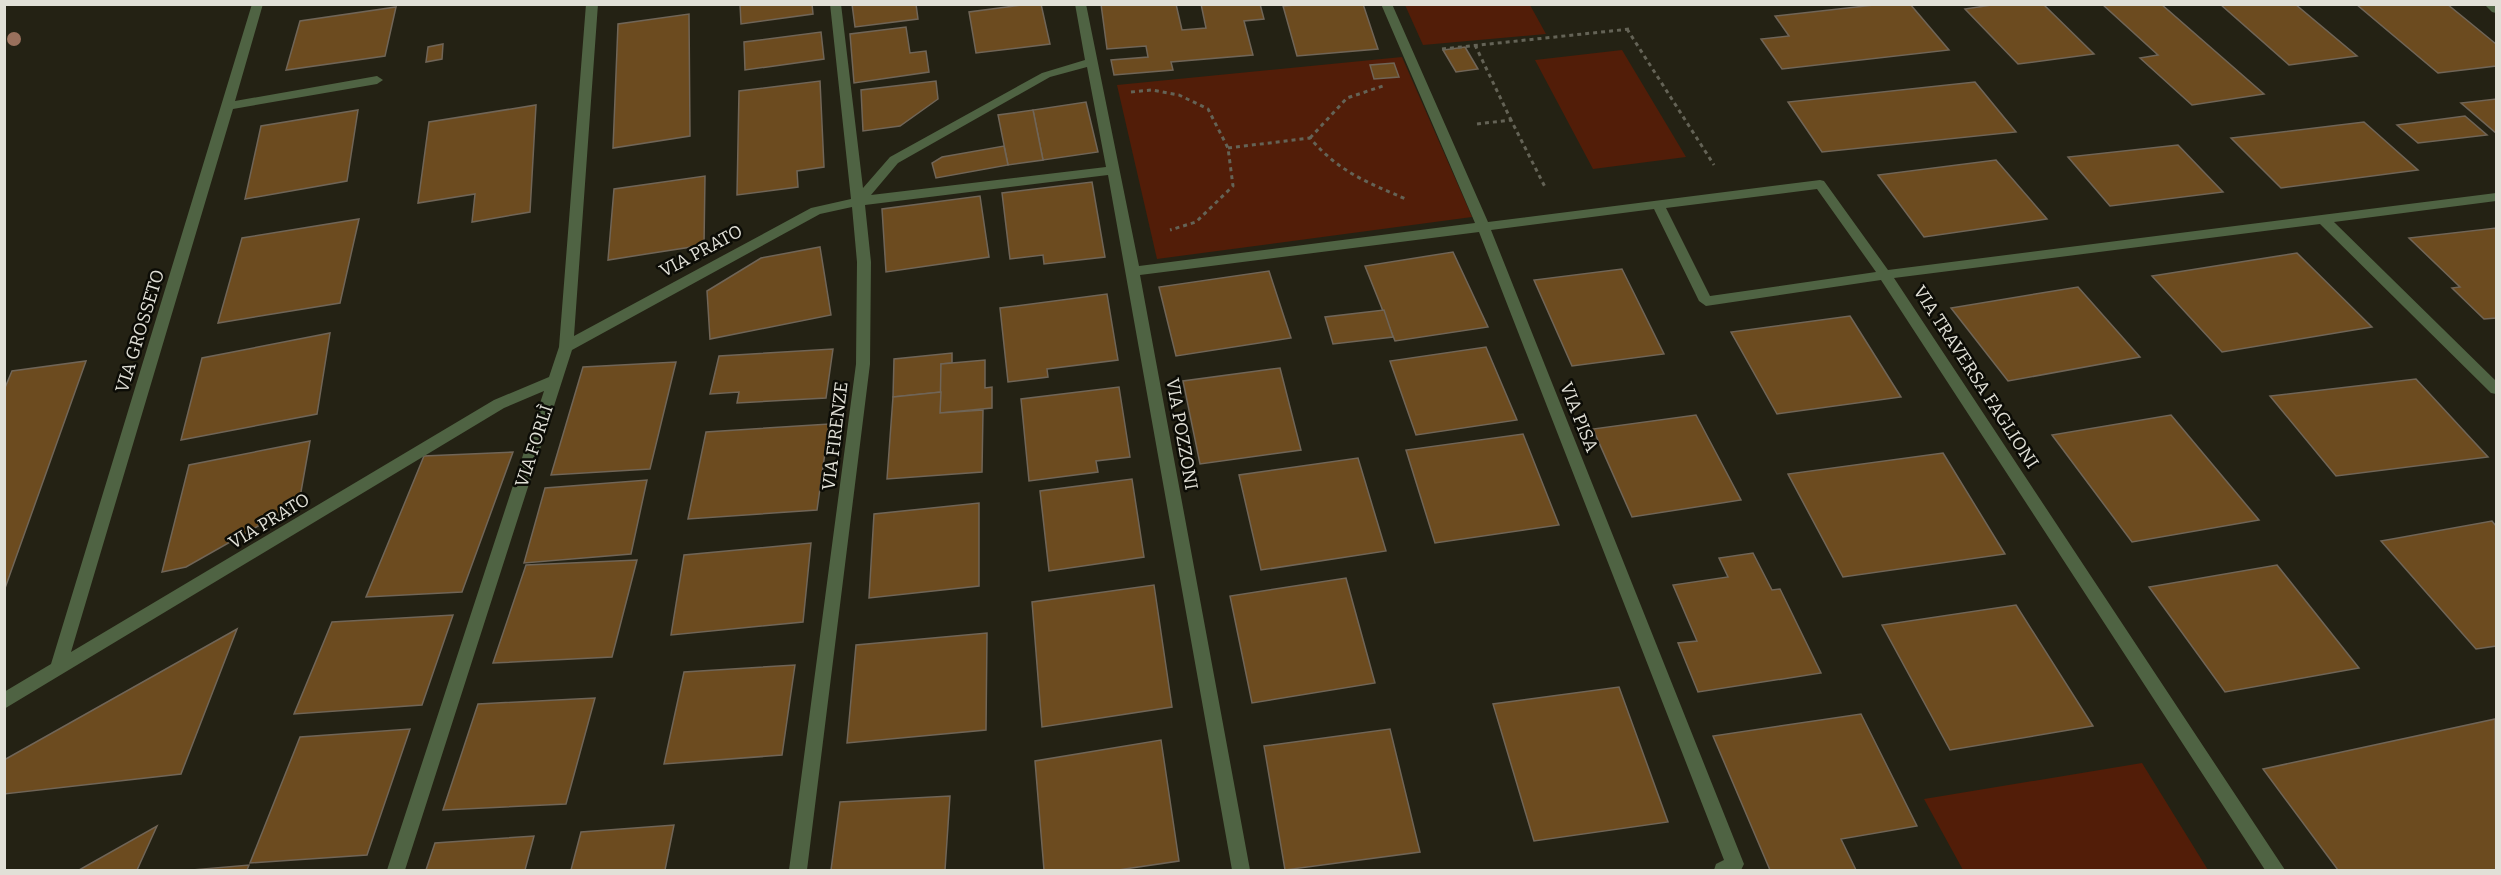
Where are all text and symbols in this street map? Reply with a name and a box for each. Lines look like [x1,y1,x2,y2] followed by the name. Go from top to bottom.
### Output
[656,220,746,282] street label: VIA PRATO
[111,267,169,395] street label: VIA GROSSETO
[1909,282,2043,472] street label: VIA TRAVERSA FAGLIONI
[1161,376,1203,492] street label: VIA POZZONI
[1555,379,1603,455] street label: VIA PISA
[817,380,853,492] street label: VIA FIRENZE
[509,402,558,490] street label: VIA FORLÌ
[224,488,314,554] street label: VIA PRATO

